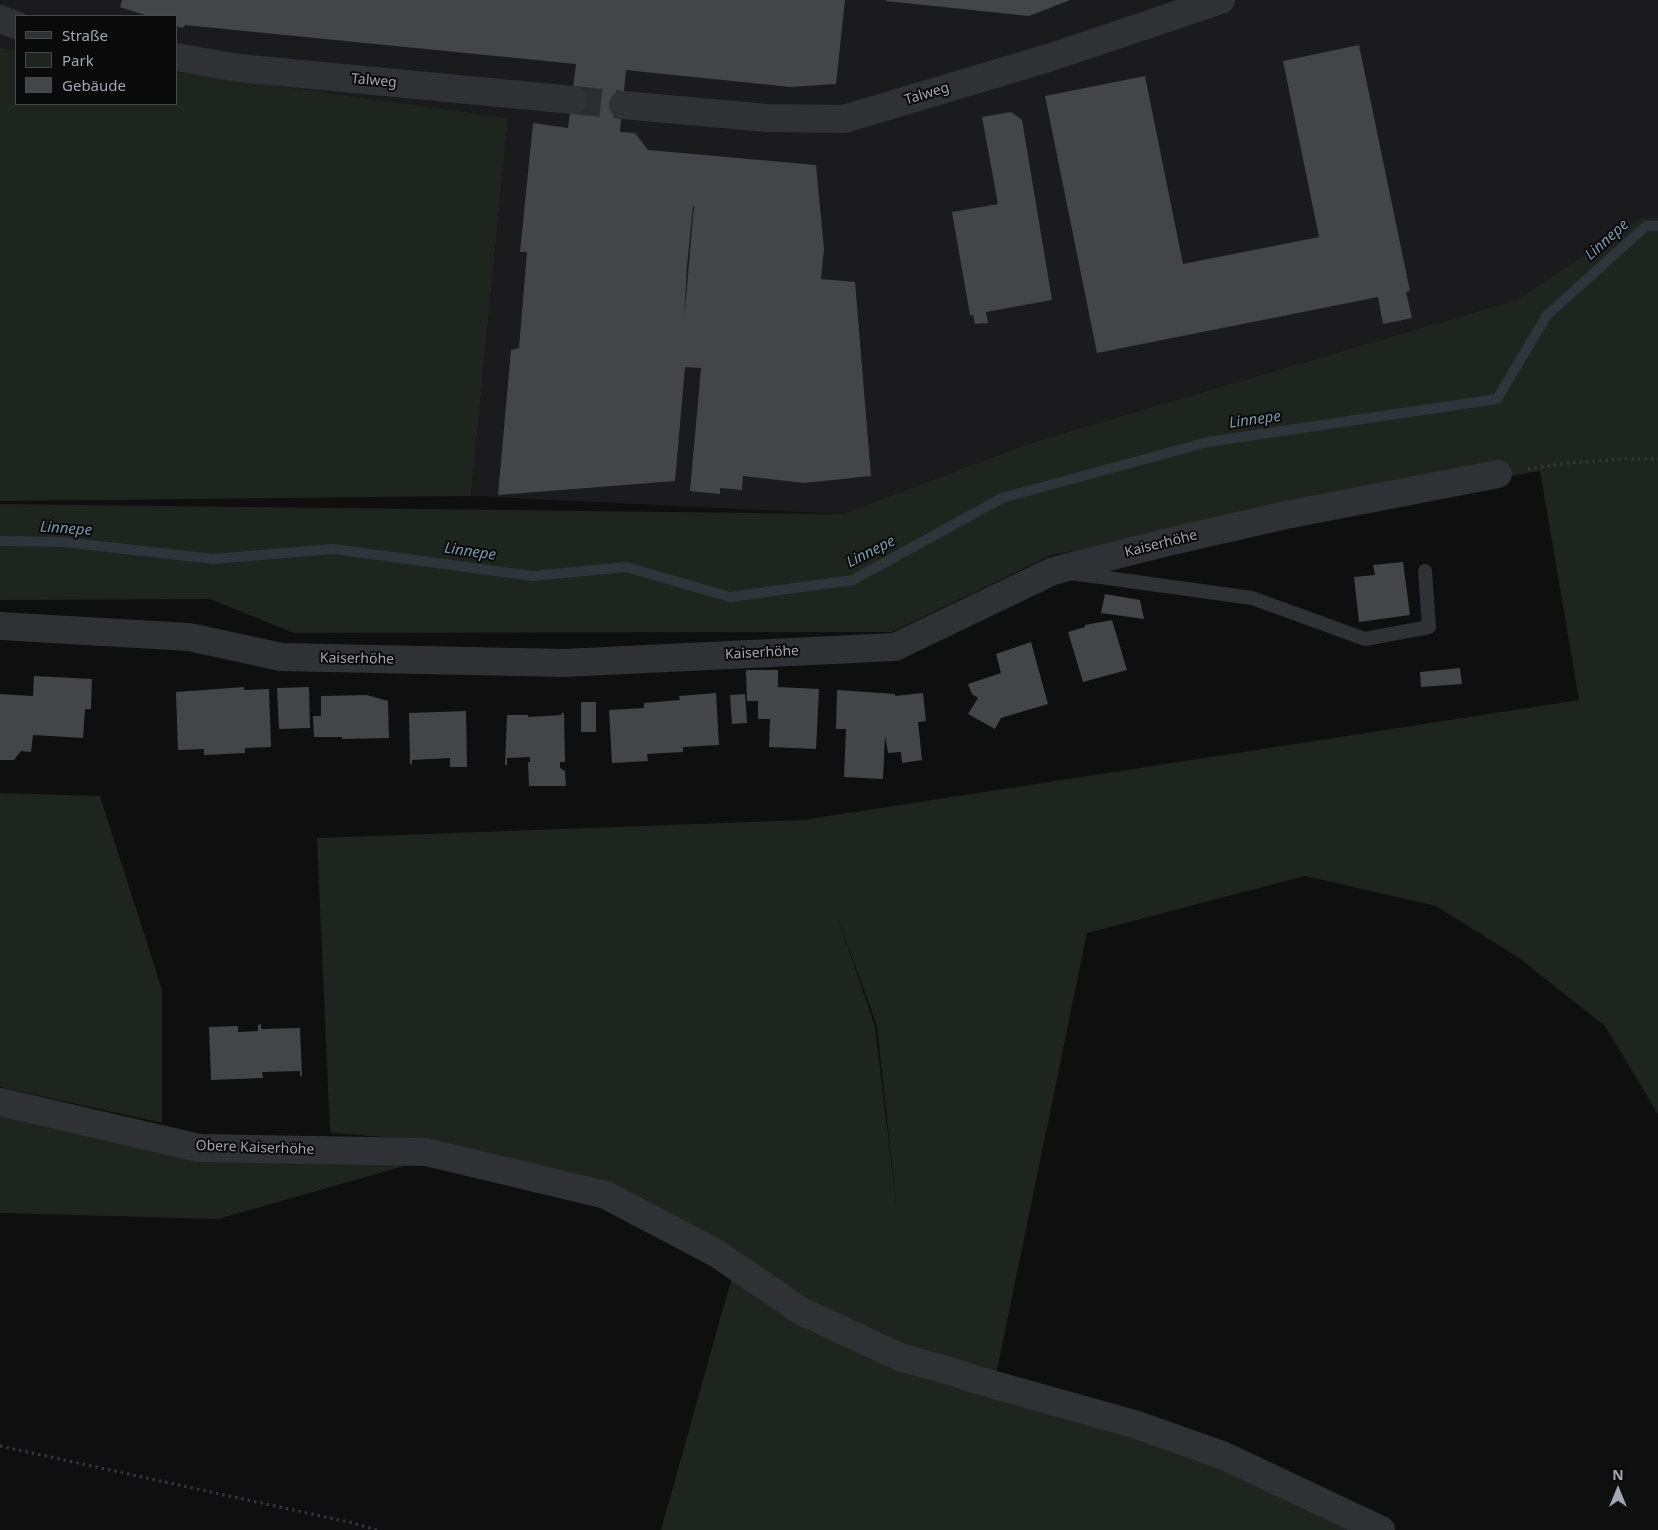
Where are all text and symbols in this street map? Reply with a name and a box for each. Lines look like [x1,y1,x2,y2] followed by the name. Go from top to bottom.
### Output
[15,15,178,105] legend
[62,25,108,45] text: Straße
[62,50,94,70] text: Park
[351,71,397,91] street label: Talweg
[62,75,126,95] text: Gebäude
[903,79,951,109] street label: Talweg
[1582,216,1632,264] water label: Linnepe
[1228,407,1282,433] water label: Linnepe
[39,518,93,540] water label: Linnepe
[1123,527,1199,561] street label: Kaiserhöhe
[844,532,898,572] water label: Linnepe
[443,539,497,565] water label: Linnepe
[725,643,799,663] street label: Kaiserhöhe
[320,650,394,668] street label: Kaiserhöhe
[195,1138,315,1158] street label: Obere Kaiserhöhe
[1593,1465,1643,1515] north arrow
[1612,1465,1624,1484] text: N

